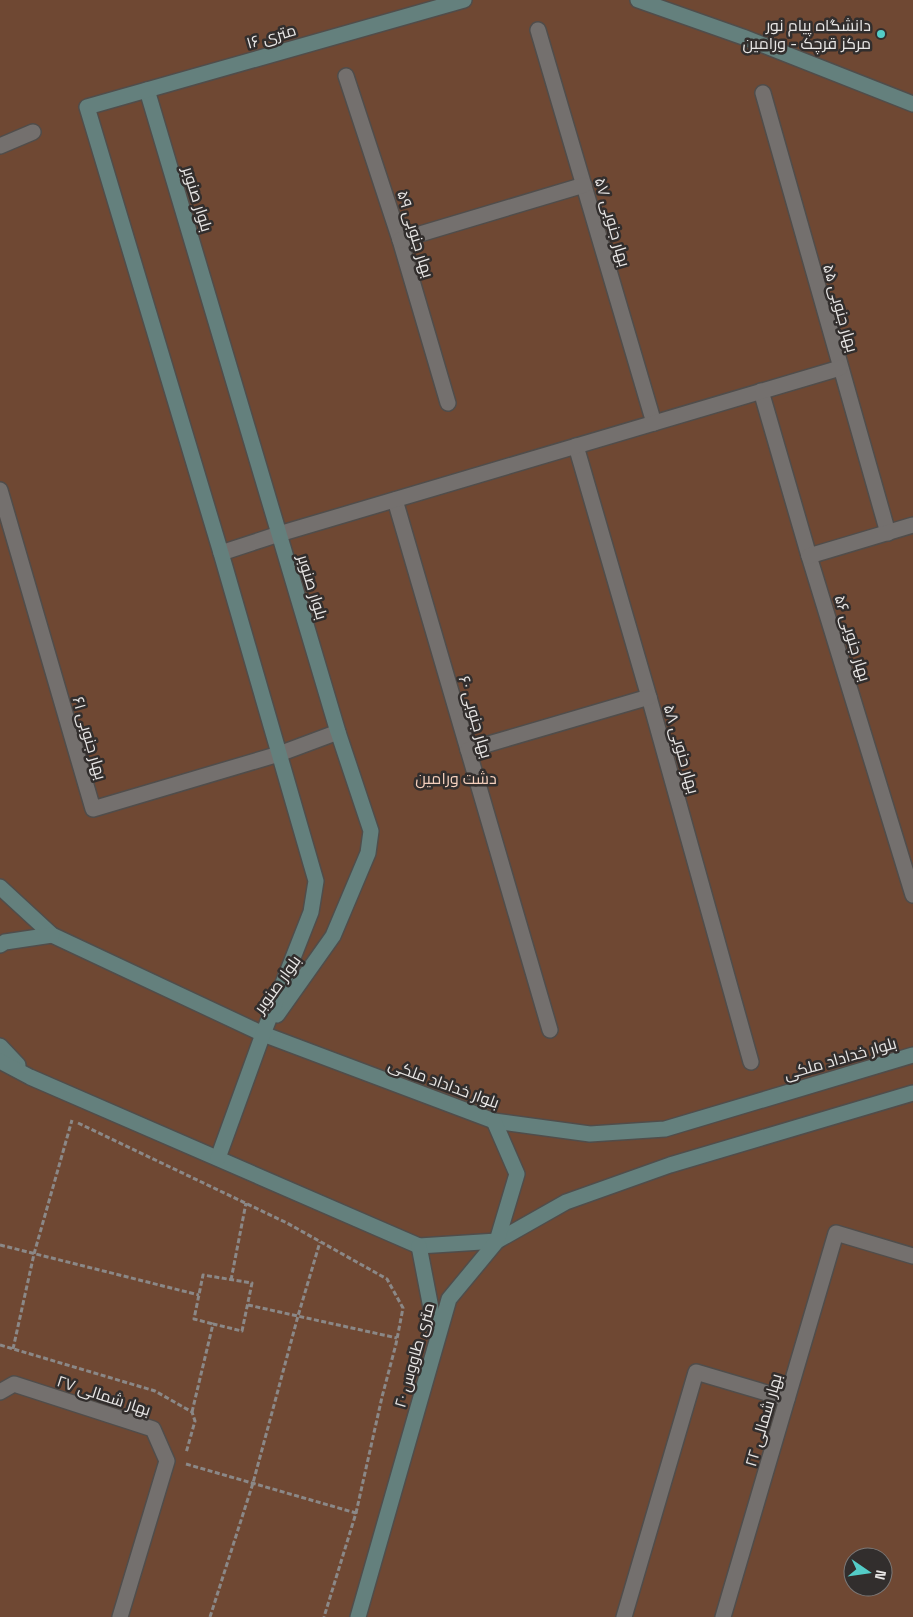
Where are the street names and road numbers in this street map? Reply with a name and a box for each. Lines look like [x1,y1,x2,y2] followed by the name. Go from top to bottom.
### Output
[244,19,298,54] street label: ۱۶ متری
[177,163,217,234] street label: بلوار صنوبر
[590,175,635,269] street label: بهار جنوبی ۵۷
[392,188,439,280] street label: بهار جنوبی ۵۹
[818,262,863,355] street label: بهار جنوبی ۵۵
[292,551,332,622] street label: بلوار صنوبر
[829,592,876,684] street label: بهار جنوبی ۵۶
[454,673,497,761] street label: بهار جنوبی ۶۰
[68,694,111,782] street label: بهار جنوبی ۶۱
[659,702,704,796] street label: بهار حنوبی ۵۸
[249,951,306,1018] street label: بلوار صنوبر
[781,1032,899,1085] street label: بلوار خداداد ملکی
[385,1054,502,1113] street label: بلوار خداداد ملکی
[389,1300,439,1410] street label: ۲۰ متری طاووس
[54,1370,154,1421] street label: بهار شمالی ۲۷
[740,1371,787,1469] street label: بهار شمالی ۲۲

